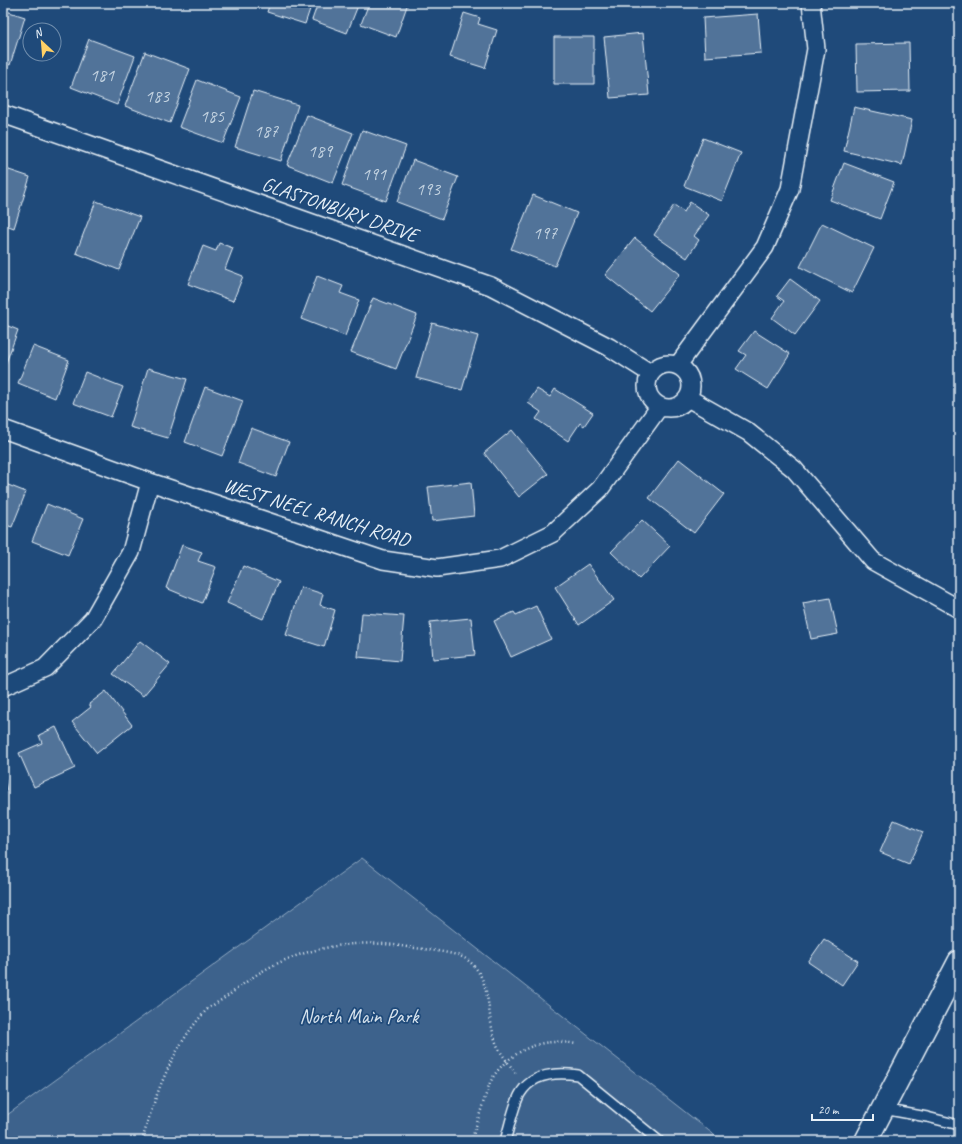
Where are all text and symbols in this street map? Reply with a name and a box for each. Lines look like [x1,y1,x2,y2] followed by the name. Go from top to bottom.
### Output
[22,22,62,62] north arrow
[31,24,46,41] text: N
[90,64,115,86] house number: 181
[145,85,171,107] house number: 183
[200,105,225,127] house number: 185
[254,120,279,142] house number: 187
[308,140,334,162] house number: 189
[362,163,387,185] house number: 191
[259,171,424,249] street label: GLASTONBURY DRIVE
[416,178,442,200] house number: 193
[533,222,558,244] house number: 197
[221,472,414,553] street label: WEST NEEL RANCH ROAD
[300,1004,420,1029] park label: North Main Park
[812,1096,873,1122] scale bar
[818,1102,840,1118] text: 20 m

